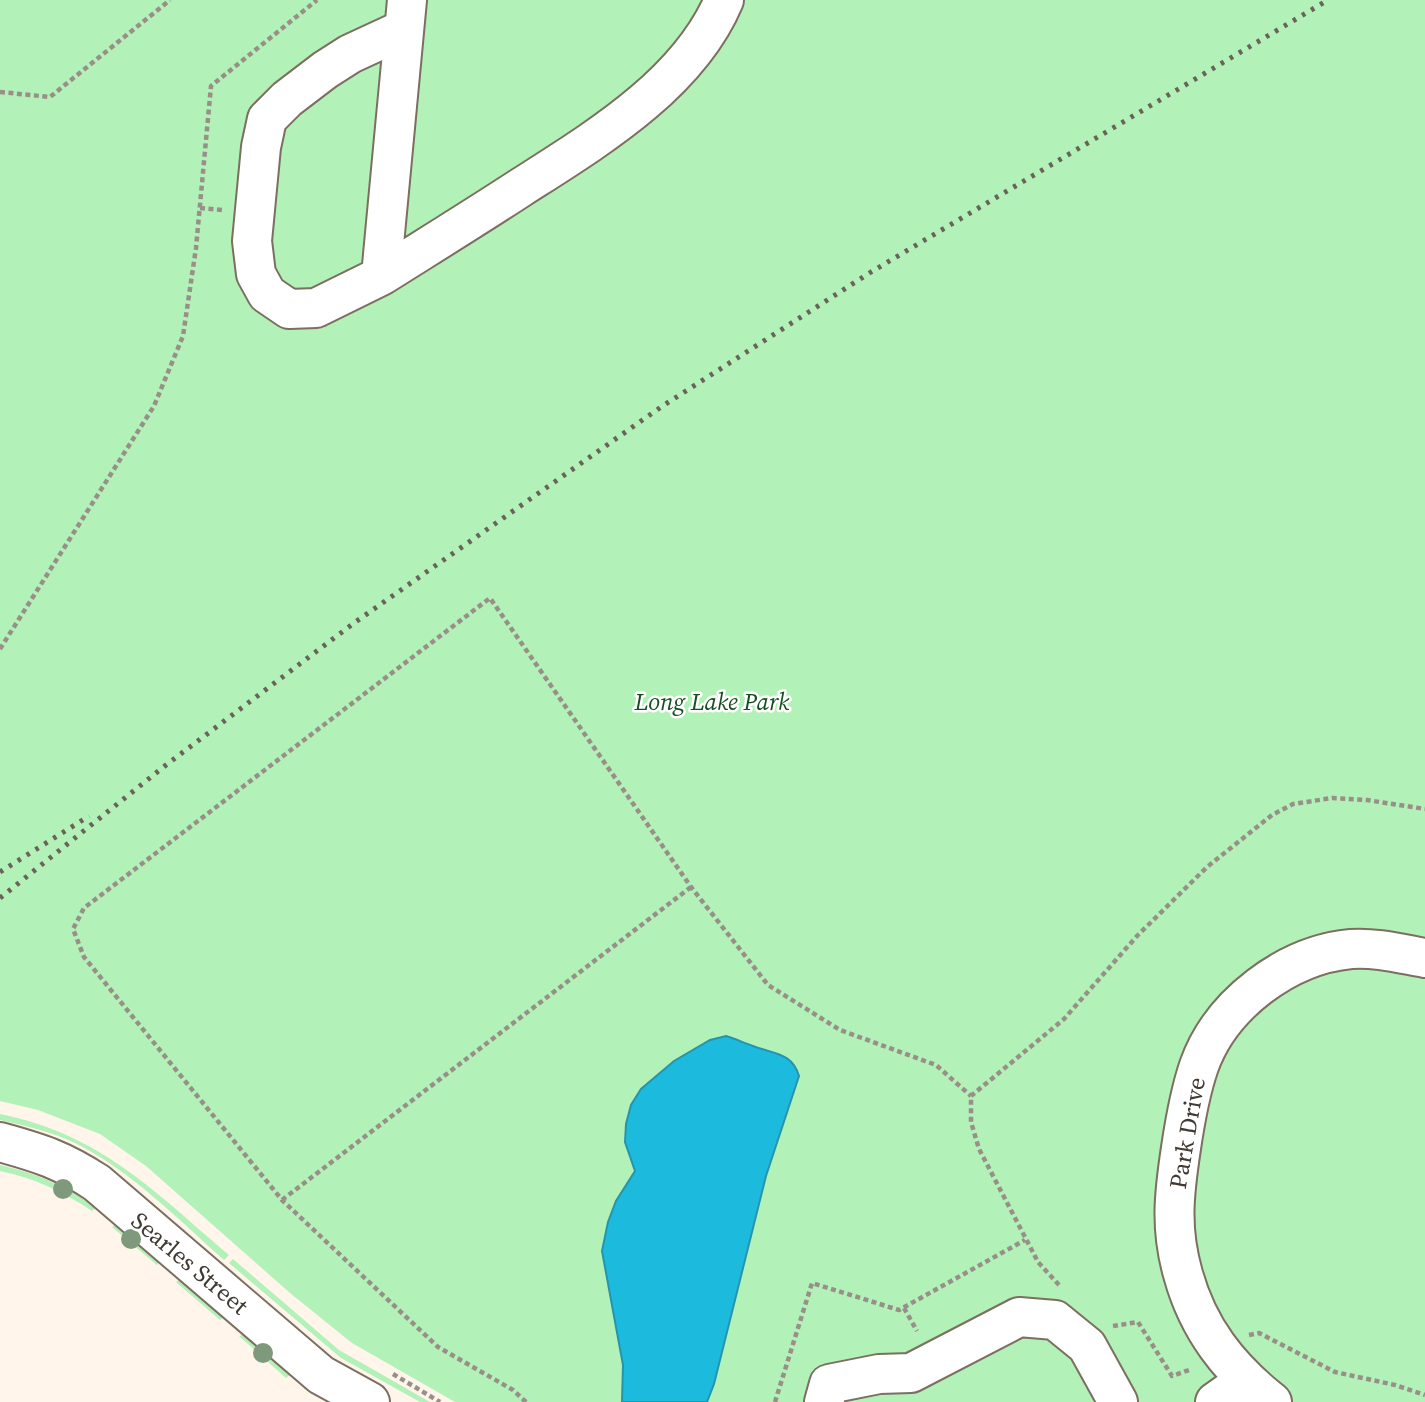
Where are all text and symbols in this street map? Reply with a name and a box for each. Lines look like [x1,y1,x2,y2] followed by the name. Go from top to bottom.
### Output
[634,685,790,718] park label: Long Lake Park
[1161,1075,1213,1191] street label: Park Drive
[124,1204,256,1322] street label: Searles Street

